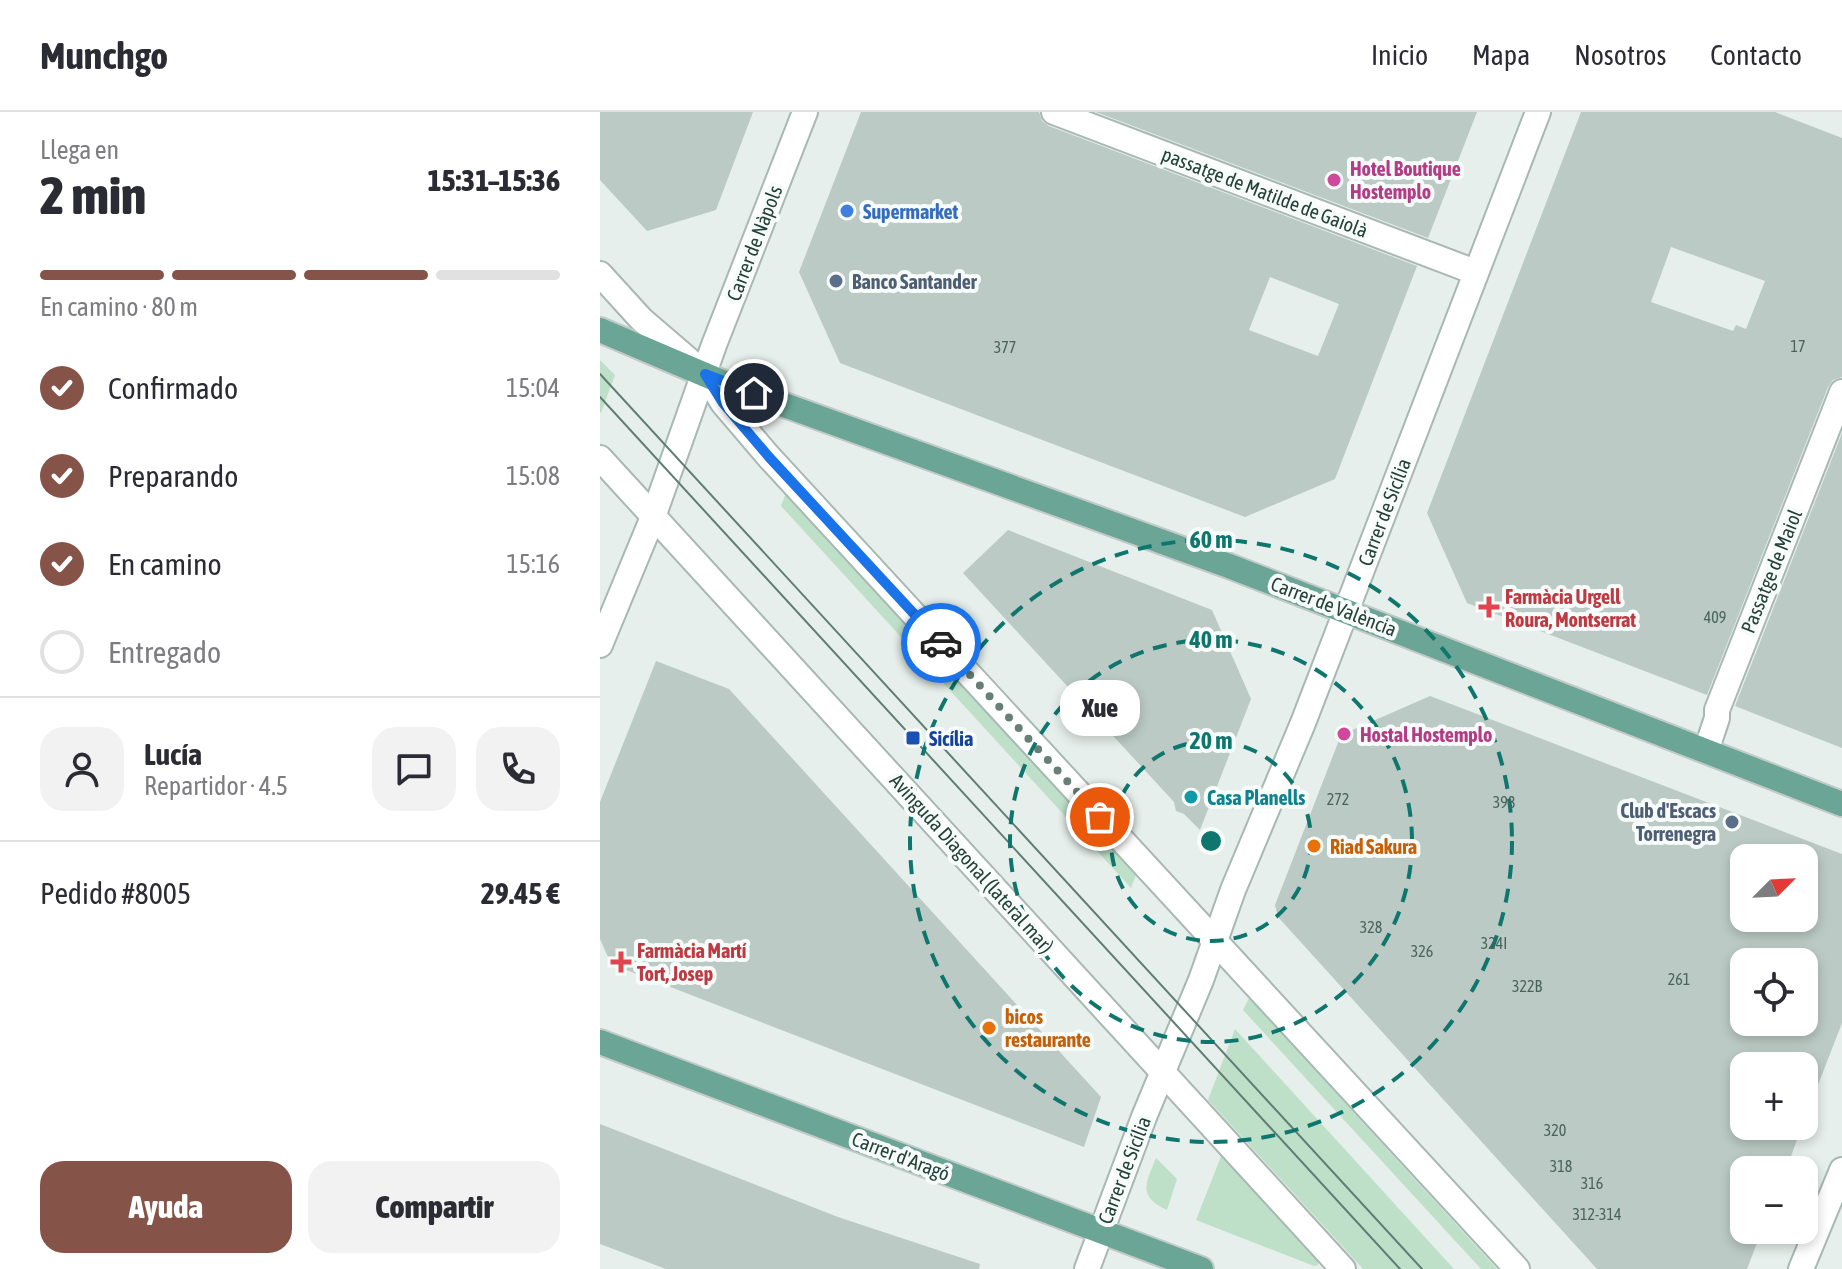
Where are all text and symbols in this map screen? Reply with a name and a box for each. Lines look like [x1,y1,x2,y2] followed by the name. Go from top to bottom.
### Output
[40,34,168,77] text: Munchgo
[1371,39,1428,71] text: Inicio
[1472,39,1530,71] text: Mapa
[1574,39,1666,71] text: Nosotros
[1710,39,1802,71] text: Contacto
[40,135,119,165] text: Llega en
[1159,142,1371,242] street label: passatge de Matilde de Gaiolà
[1350,157,1461,203] place label: Hotel Boutique Hostemplo
[428,163,560,197] text: 15:31–15:36
[40,165,146,225] text: 2 min
[1325,171,1343,189] marker: Hotel Boutique Hostemplo
[721,182,787,304] street label: Carrer de Nàpols
[863,200,959,223] place label: Supermarket
[838,202,856,220] marker: Supermarket
[852,270,978,293] place label: Banco Santander
[827,272,845,290] marker: Banco Santander
[40,292,198,322] text: En camino · 80 m
[1790,337,1806,355] house number: 17
[994,338,1016,356] house number: 377
[720,359,788,427] pin
[40,366,84,410] icon: check
[108,371,238,405] text: Confirmado
[732,371,776,415] icon: home
[506,373,560,403] text: 15:04
[40,454,84,498] icon: check
[1353,455,1415,569] street label: Carrer de Sicília
[108,459,238,493] text: Preparando
[506,461,560,491] text: 15:08
[1736,505,1806,636] street label: Passatge de Maiol
[1189,526,1233,553] text: 60 m
[40,542,84,586] icon: check
[108,547,222,581] text: En camino
[506,549,560,579] text: 15:16
[1268,571,1400,641] street label: Carrer de València
[1505,585,1636,631] place label: Farmàcia Urgell Roura, Montserrat
[1480,598,1498,616] marker: Farmàcia Urgell Roura, Montserrat
[901,603,981,683] courier
[1704,608,1726,626] house number: 409
[919,621,963,665] icon: car
[1188,626,1233,653] text: 40 m
[108,635,221,669] text: Entregado
[1060,681,1140,737] callout: Xue
[1082,693,1118,723] text: Xue
[1360,723,1492,746] place label: Hostal Hostemplo
[1335,725,1353,743] marker: Hostal Hostemplo
[40,727,124,811] button: person
[372,727,456,811] button: chat
[476,727,560,811] button: phone
[929,727,973,750] place label: Sicília
[1189,727,1233,754] text: 20 m
[904,729,922,747] marker: Sicília
[144,737,202,771] text: Lucía
[885,769,1059,957] street label: Avinguda Diagonal (lateral mar)
[144,771,288,801] text: Repartidor · 4.5
[1066,783,1134,851] pin
[1207,786,1305,809] place label: Casa Planells
[1182,788,1200,806] marker: Casa Planells
[1327,790,1349,808] house number: 272
[1493,793,1515,811] house number: 398
[1078,795,1122,839] icon: bag
[1620,799,1716,845] place label: Club d'Escacs Torrenegra
[1723,813,1741,831] marker: Club d'Escacs Torrenegra
[1197,827,1225,855] centre of rings
[1330,835,1417,858] place label: Riad Sakura
[1305,837,1323,855] marker: Riad Sakura
[1730,844,1818,932] north arrow
[1730,844,1818,1244] map controls
[40,876,191,910] text: Pedido #8005
[481,876,560,910] text: 29.45 €
[1360,918,1382,936] house number: 328
[1481,934,1507,952] house number: 324I
[637,939,747,985] place label: Farmàcia Martí Tort, Josep
[1411,942,1433,960] house number: 326
[1730,948,1818,1036] button: locate
[612,953,630,971] marker: Farmàcia Martí Tort, Josep
[1668,970,1690,988] house number: 261
[1512,977,1542,995] house number: 322B
[1005,1005,1091,1051] place label: bicos restaurante
[980,1019,998,1037] marker: bicos restaurante
[1730,1052,1818,1140] button: +
[1093,1113,1155,1227] street label: Carrer de Sicília
[1544,1121,1566,1139] house number: 320
[849,1127,953,1185] street label: Carrer d'Aragó
[1730,1156,1818,1244] button: −
[1550,1157,1572,1175] house number: 318
[40,1161,292,1253] button: Ayuda
[308,1161,560,1253] button: Compartir
[1581,1174,1603,1192] house number: 316
[1572,1205,1622,1223] house number: 312-314

